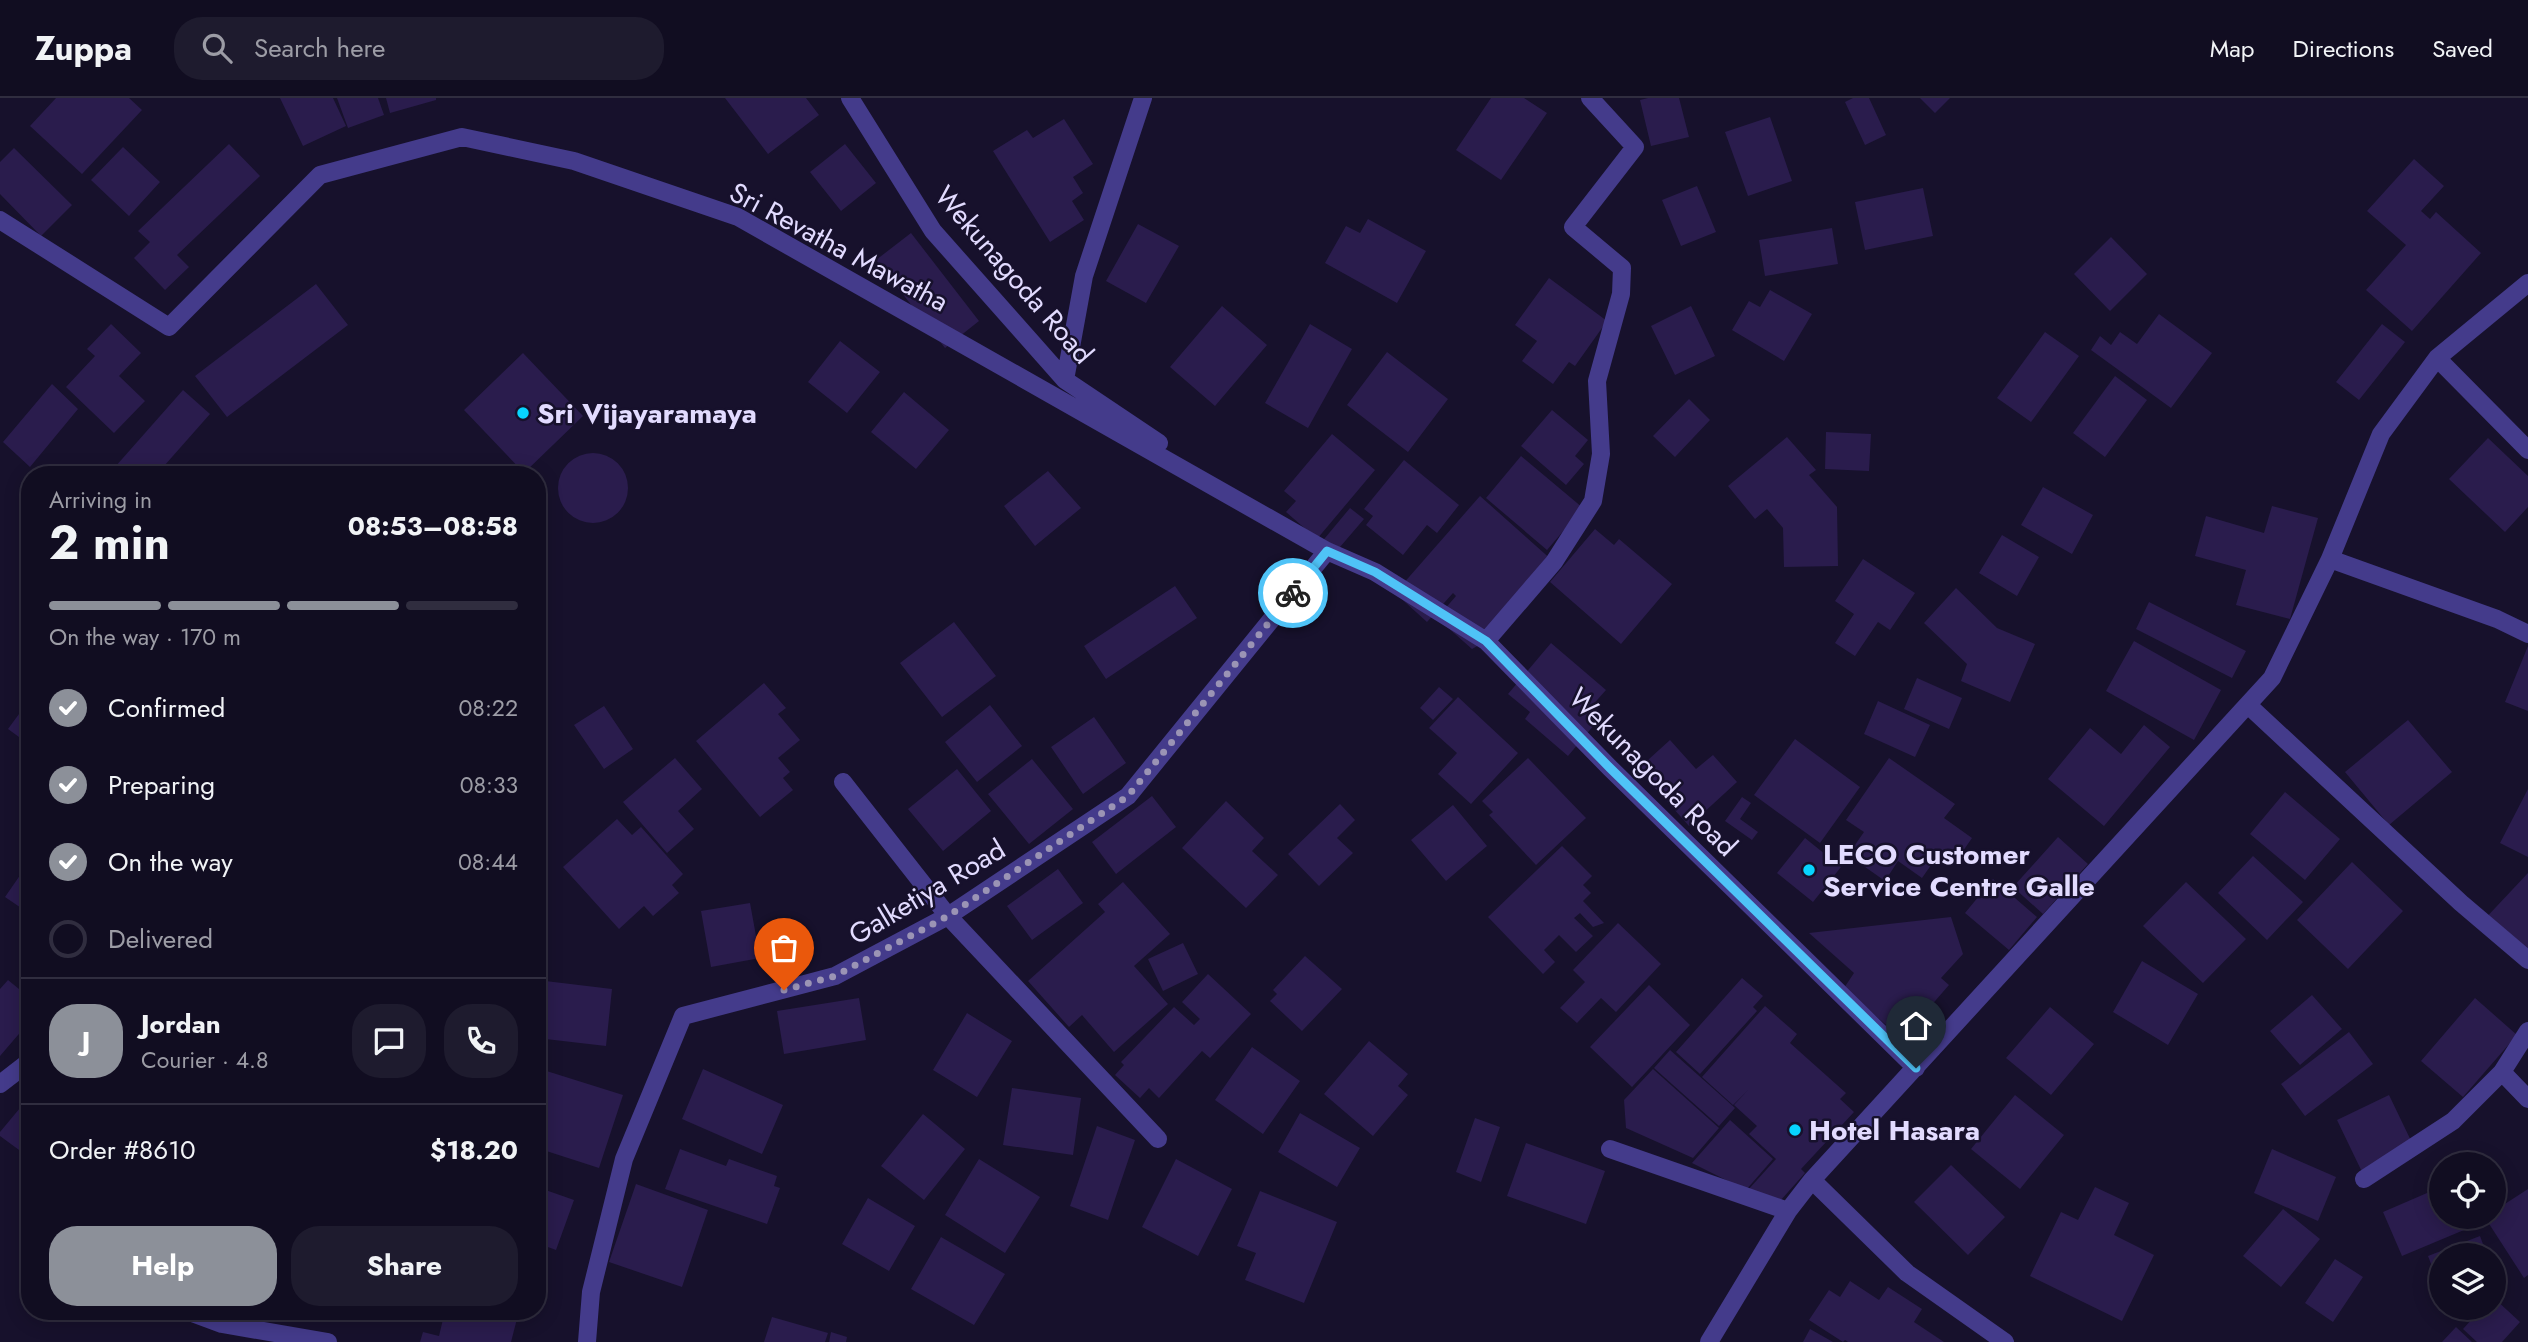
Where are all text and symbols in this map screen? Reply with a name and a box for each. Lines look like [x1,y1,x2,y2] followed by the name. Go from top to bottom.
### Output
[174,17,664,80] search box
[35,25,132,72] text: Zuppa
[198,29,236,67] icon: search
[254,29,385,67] text: Search here
[2210,31,2255,66] text: Map
[2293,31,2394,66] text: Directions
[2432,31,2493,66] text: Saved
[722,172,956,322] street label: Sri Revatha Mawatha
[925,177,1103,373] street label: Wekunagoda Road
[537,393,757,434] place label: Sri Vijayaramaya
[515,405,531,421] marker: Sri Vijayaramaya
[49,483,152,517] text: Arriving in
[348,507,518,545] text: 08:53–08:58
[49,510,170,576] text: 2 min
[1258,558,1328,628] courier
[1274,574,1312,612] icon: bike
[49,620,241,654] text: On the way · 170 m
[1559,678,1747,866] street label: Wekunagoda Road
[49,689,87,727] icon: check
[108,689,225,727] text: Confirmed
[459,691,518,725] text: 08:22
[49,766,87,804] icon: check
[108,766,215,804] text: Preparing
[460,768,518,802] text: 08:33
[841,829,1013,955] street label: Galketiya Road
[1823,834,2095,907] place label: LECO Customer Service Centre Galle
[49,843,87,881] icon: check
[108,843,233,881] text: On the way
[458,845,518,879] text: 08:44
[1801,862,1817,878] marker: LECO Customer Service Centre Galle
[754,918,814,990] pin
[108,920,213,958] text: Delivered
[765,929,803,967] icon: bag
[1886,996,1946,1068] pin
[352,1004,426,1078] button: chat
[444,1004,518,1078] button: phone
[141,1005,221,1043] text: Jordan
[1897,1007,1935,1045] icon: home
[82,1022,90,1060] text: J
[141,1043,269,1077] text: Courier · 4.8
[1809,1110,1980,1151] place label: Hotel Hasara
[1787,1122,1803,1138] marker: Hotel Hasara
[49,1131,196,1169] text: Order #8610
[430,1131,518,1169] text: $18.20
[2429,1152,2506,1320] map controls
[2429,1152,2506,1229] button: locate
[49,1226,277,1306] button: Help
[291,1226,518,1306] button: Share
[2429,1243,2506,1320] button: layers

